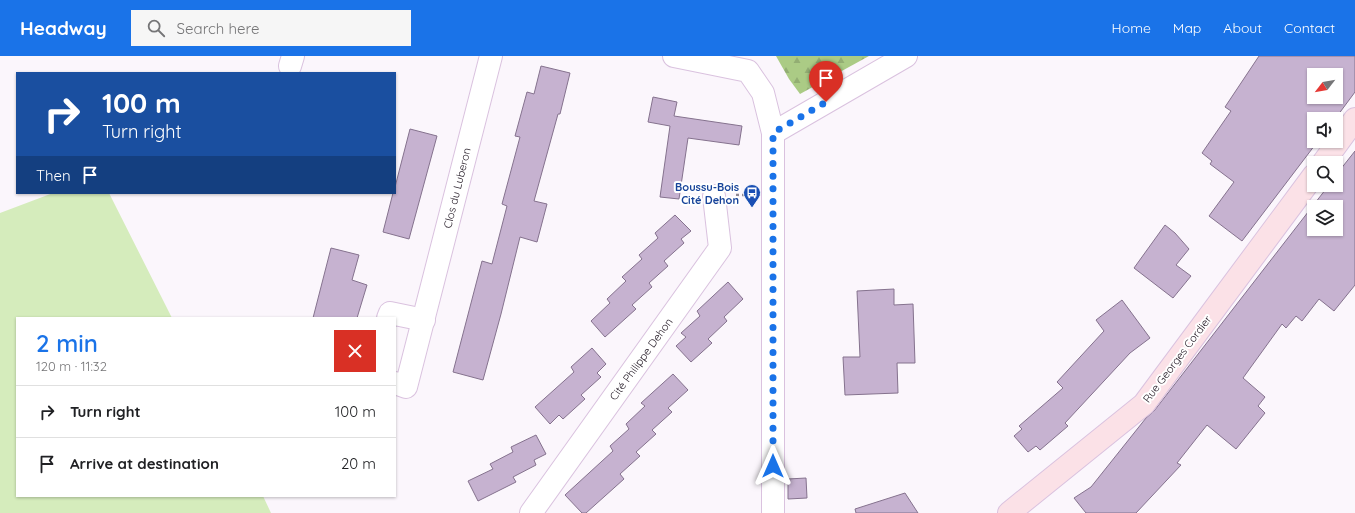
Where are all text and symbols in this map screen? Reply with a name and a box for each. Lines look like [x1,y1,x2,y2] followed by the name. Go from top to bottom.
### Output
[131,10,411,46] search box
[20,16,107,40] text: Headway
[145,17,167,39] icon: search
[177,19,259,38] text: Search here
[1112,19,1151,37] text: Home
[1173,19,1201,37] text: Map
[1223,19,1262,37] text: About
[1284,19,1335,37] text: Contact
[809,61,843,102] pin
[815,67,837,89] icon: arrive
[1307,68,1343,104] north arrow
[1307,68,1343,236] map controls
[102,85,181,120] text: 100 m
[36,88,88,140] icon: right
[1307,112,1343,148] button: sound
[102,120,182,143] text: Turn right
[440,146,474,230] street label: Clos du Luberon
[1307,156,1343,192] button: search
[79,164,101,186] icon: arrive
[36,166,71,185] text: Then
[675,180,739,207] place label: Boussu-Bois Cité Dehon
[742,183,762,208] bus stop icon: Boussu-Bois Cité Dehon
[1307,200,1343,236] button: layers
[1140,312,1215,405] street label: Rue Georges Cordier
[606,315,676,403] street label: Cité Philippe Dehon
[36,328,98,358] text: 2 min
[334,330,376,372] button: close
[36,358,107,374] text: 120 m · 11:32
[36,401,58,423] icon: right
[70,402,141,421] text: Turn right
[335,402,376,421] text: 100 m
[752,445,794,487] position arrow
[36,453,58,475] icon: arrive
[70,454,219,473] text: Arrive at destination
[341,454,376,473] text: 20 m

